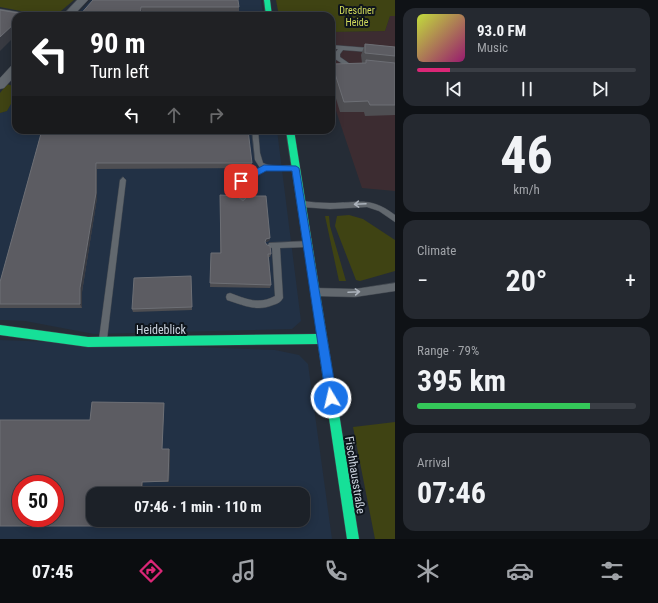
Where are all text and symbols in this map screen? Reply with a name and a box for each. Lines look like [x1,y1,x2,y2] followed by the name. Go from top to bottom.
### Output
[339,5,375,28] park label: Dresdner Heide
[477,22,526,40] text: 93.0 FM
[90,27,146,60] text: 90 m
[24,28,76,80] icon: left
[477,40,508,55] text: Music
[90,61,149,82] text: Turn left
[443,78,465,100] icon: previous
[516,78,538,100] icon: pause
[589,78,611,100] icon: next
[121,104,143,126] icon: left
[163,104,185,126] icon: ahead
[205,104,227,126] icon: right
[500,125,553,186] text: 46
[224,164,258,198] pin
[230,170,252,192] icon: arrive
[513,182,540,197] text: km/h
[354,201,367,208] one-way arrow
[417,243,456,258] text: Climate
[506,263,548,298] text: 20°
[417,268,428,293] text: −
[625,268,636,293] text: +
[347,289,360,296] one-way arrow
[136,323,186,337] street label: Heideblick
[417,343,479,358] text: Range · 79%
[417,363,506,398] text: 395 km
[310,377,352,419] position arrow
[342,435,368,515] street label: Fischhausstraße
[417,455,450,470] text: Arrival
[12,475,64,527] speed limit sign: 50
[417,475,486,510] text: 07:46
[134,498,262,516] text: 07:46 · 1 min · 110 m
[137,557,165,585] icon: directions
[230,557,258,585] icon: music
[322,557,350,585] icon: phone
[414,557,442,585] icon: climate
[506,557,534,585] icon: car
[598,557,626,585] icon: filters
[32,561,73,582] text: 07:45

